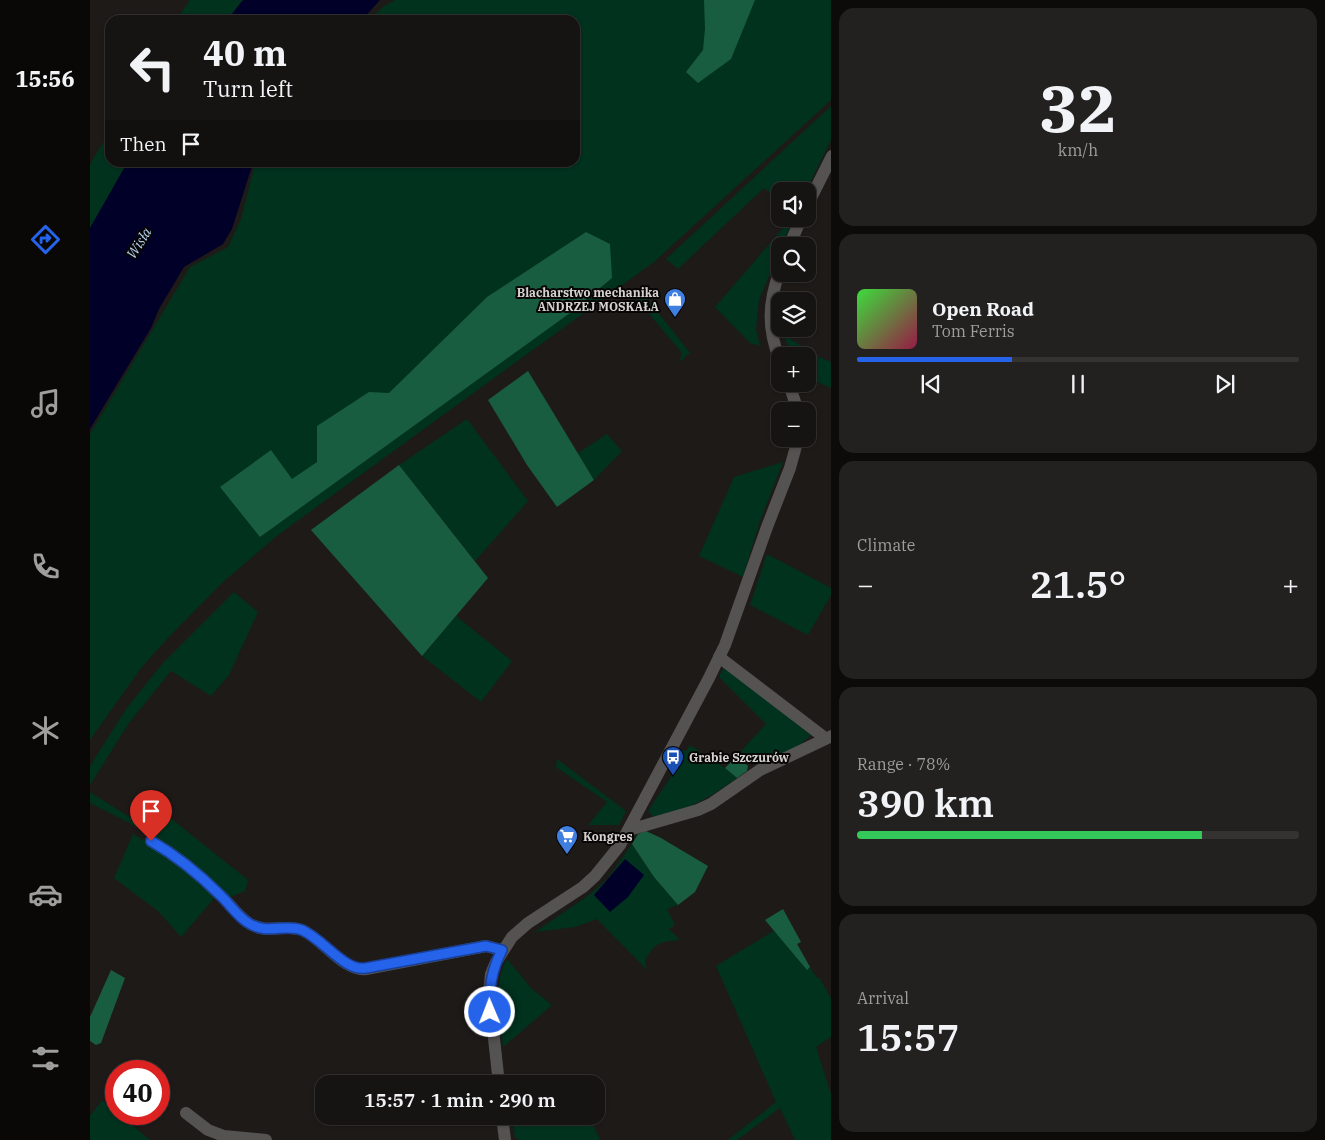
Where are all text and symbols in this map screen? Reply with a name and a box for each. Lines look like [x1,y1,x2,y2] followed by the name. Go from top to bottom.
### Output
[203,30,287,76] text: 40 m
[120,35,185,100] icon: left
[15,64,75,93] text: 15:56
[1039,65,1117,150] text: 32
[203,74,293,103] text: Turn left
[177,130,205,158] icon: arrive
[120,132,167,156] text: Then
[1058,140,1098,160] text: km/h
[771,182,816,447] map controls
[771,182,816,227] button: sound
[28,222,63,257] icon: directions
[122,224,156,262] water label: Wisła
[771,237,816,282] button: search
[517,285,660,314] place label: Blacharstwo mechanika ANDRZEJ MOSKAŁA
[663,287,687,318] shop icon: Blacharstwo mechanika ANDRZEJ MOSKAŁA
[771,292,816,337] button: layers
[932,297,1034,321] text: Open Road
[932,321,1015,341] text: Tom Ferris
[771,347,816,392] button: +
[917,370,945,398] icon: previous
[1064,370,1092,398] icon: pause
[1211,370,1239,398] icon: next
[28,386,63,421] icon: music
[771,402,816,447] button: −
[857,535,915,555] text: Climate
[28,549,63,584] icon: phone
[1030,559,1126,608] text: 21.5°
[857,566,874,603] text: −
[1282,566,1299,603] text: +
[28,713,63,748] icon: climate
[661,745,685,776] bus stop icon: Grabie Szczurów
[689,750,790,765] place label: Grabie Szczurów
[857,754,950,774] text: Range · 78%
[857,778,994,827] text: 390 km
[130,790,172,841] pin
[137,797,165,825] icon: arrive
[555,824,579,855] supermarket icon: Kongres
[583,829,632,844] place label: Kongres
[28,877,63,912] icon: car
[463,985,515,1037] position arrow
[857,988,909,1008] text: Arrival
[857,1012,960,1061] text: 15:57
[28,1041,63,1076] icon: filters
[105,1060,170,1125] speed limit sign: 40
[364,1088,556,1112] text: 15:57 · 1 min · 290 m

